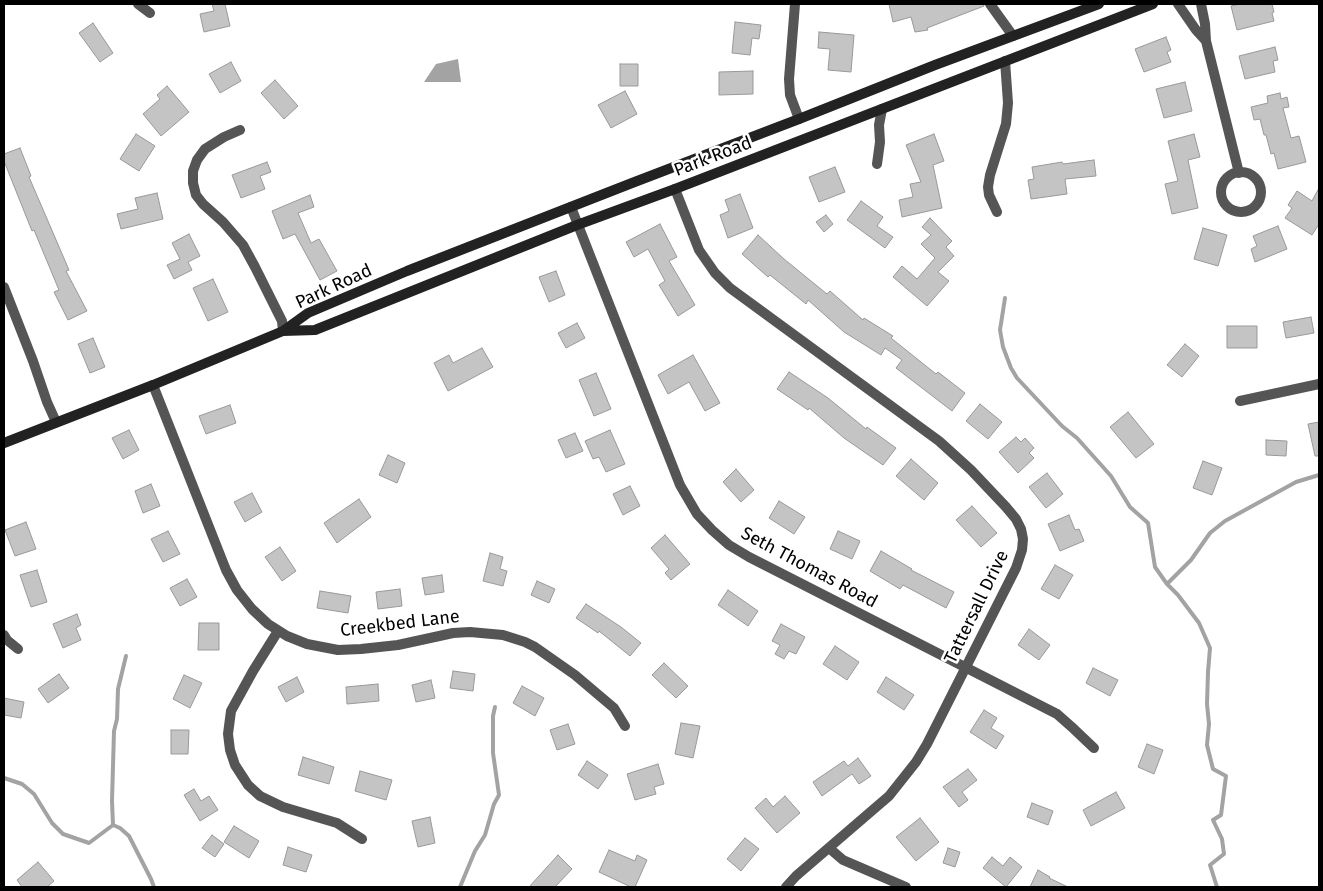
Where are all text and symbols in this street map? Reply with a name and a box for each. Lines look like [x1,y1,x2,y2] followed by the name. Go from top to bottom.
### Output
[671,132,755,182] street label: Park Road
[292,260,376,314] street label: Park Road
[737,523,881,613] street label: Seth Thomas Road
[940,547,1014,667] street label: Tattersall Drive
[339,606,461,642] street label: Creekbed Lane

